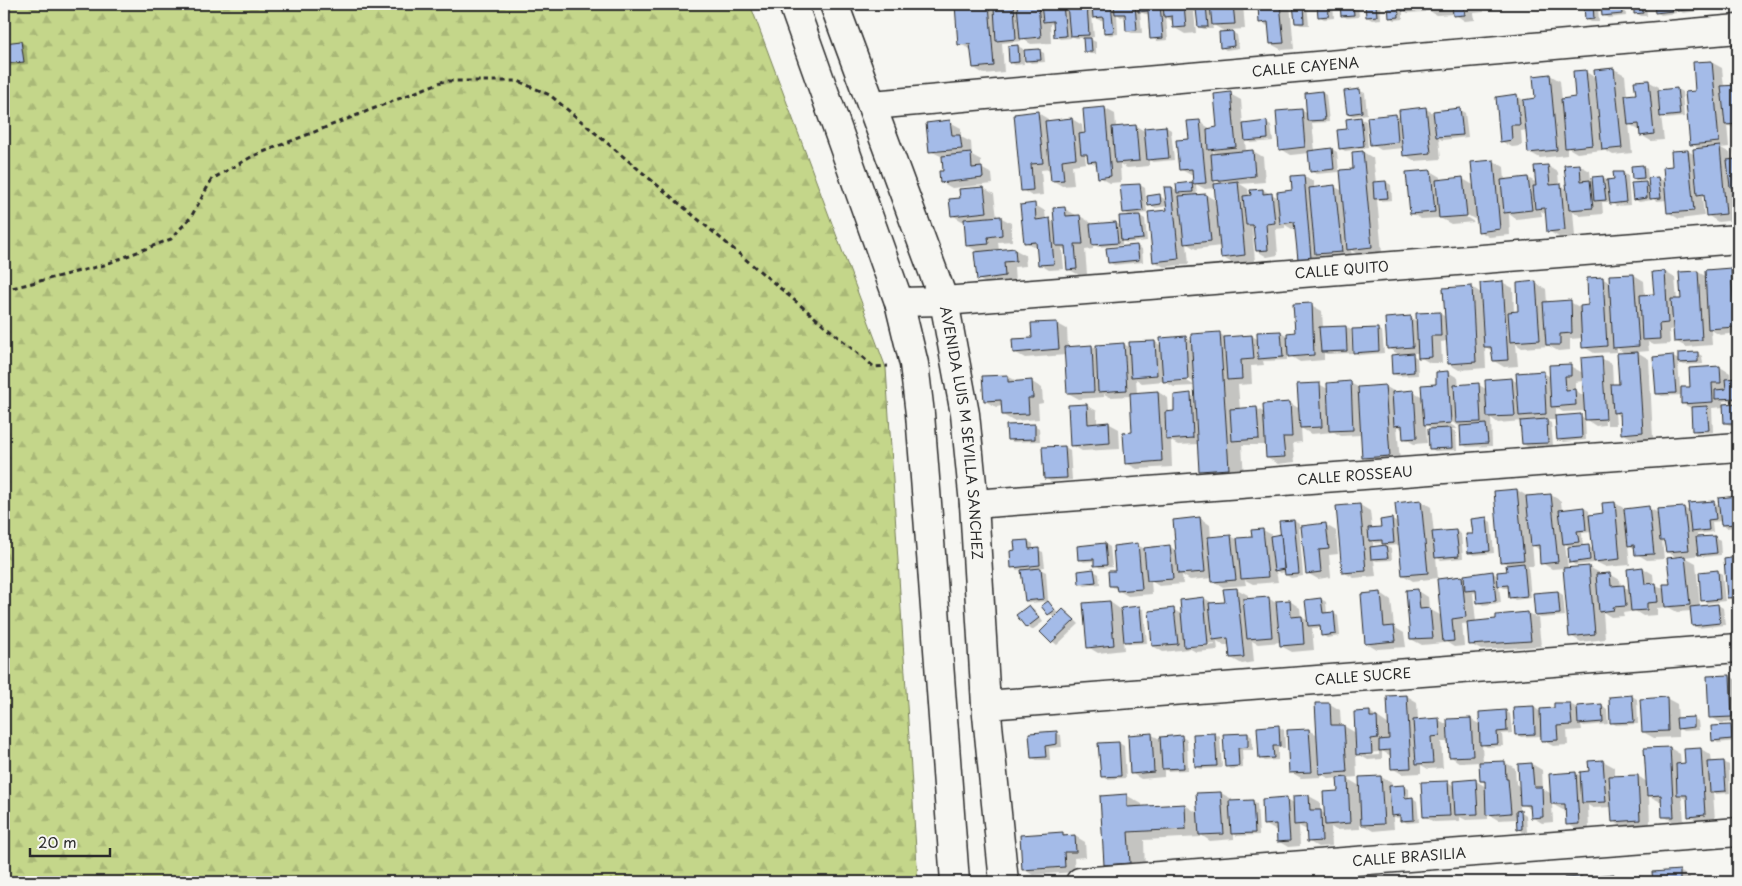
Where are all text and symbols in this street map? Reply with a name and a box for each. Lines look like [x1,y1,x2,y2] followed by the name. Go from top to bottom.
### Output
[1251,51,1360,82] street label: CALLE CAYENA
[1294,255,1390,284] street label: CALLE QUITO
[935,304,988,560] street label: AVENIDA LUIS M SEVILLA SANCHEZ
[1296,460,1414,490] street label: CALLE ROSSEAU
[1314,662,1412,690] street label: CALLE SUCRE
[30,826,110,858] scale bar
[38,830,77,853] text: 20 m
[1351,842,1467,871] street label: CALLE BRASILIA

